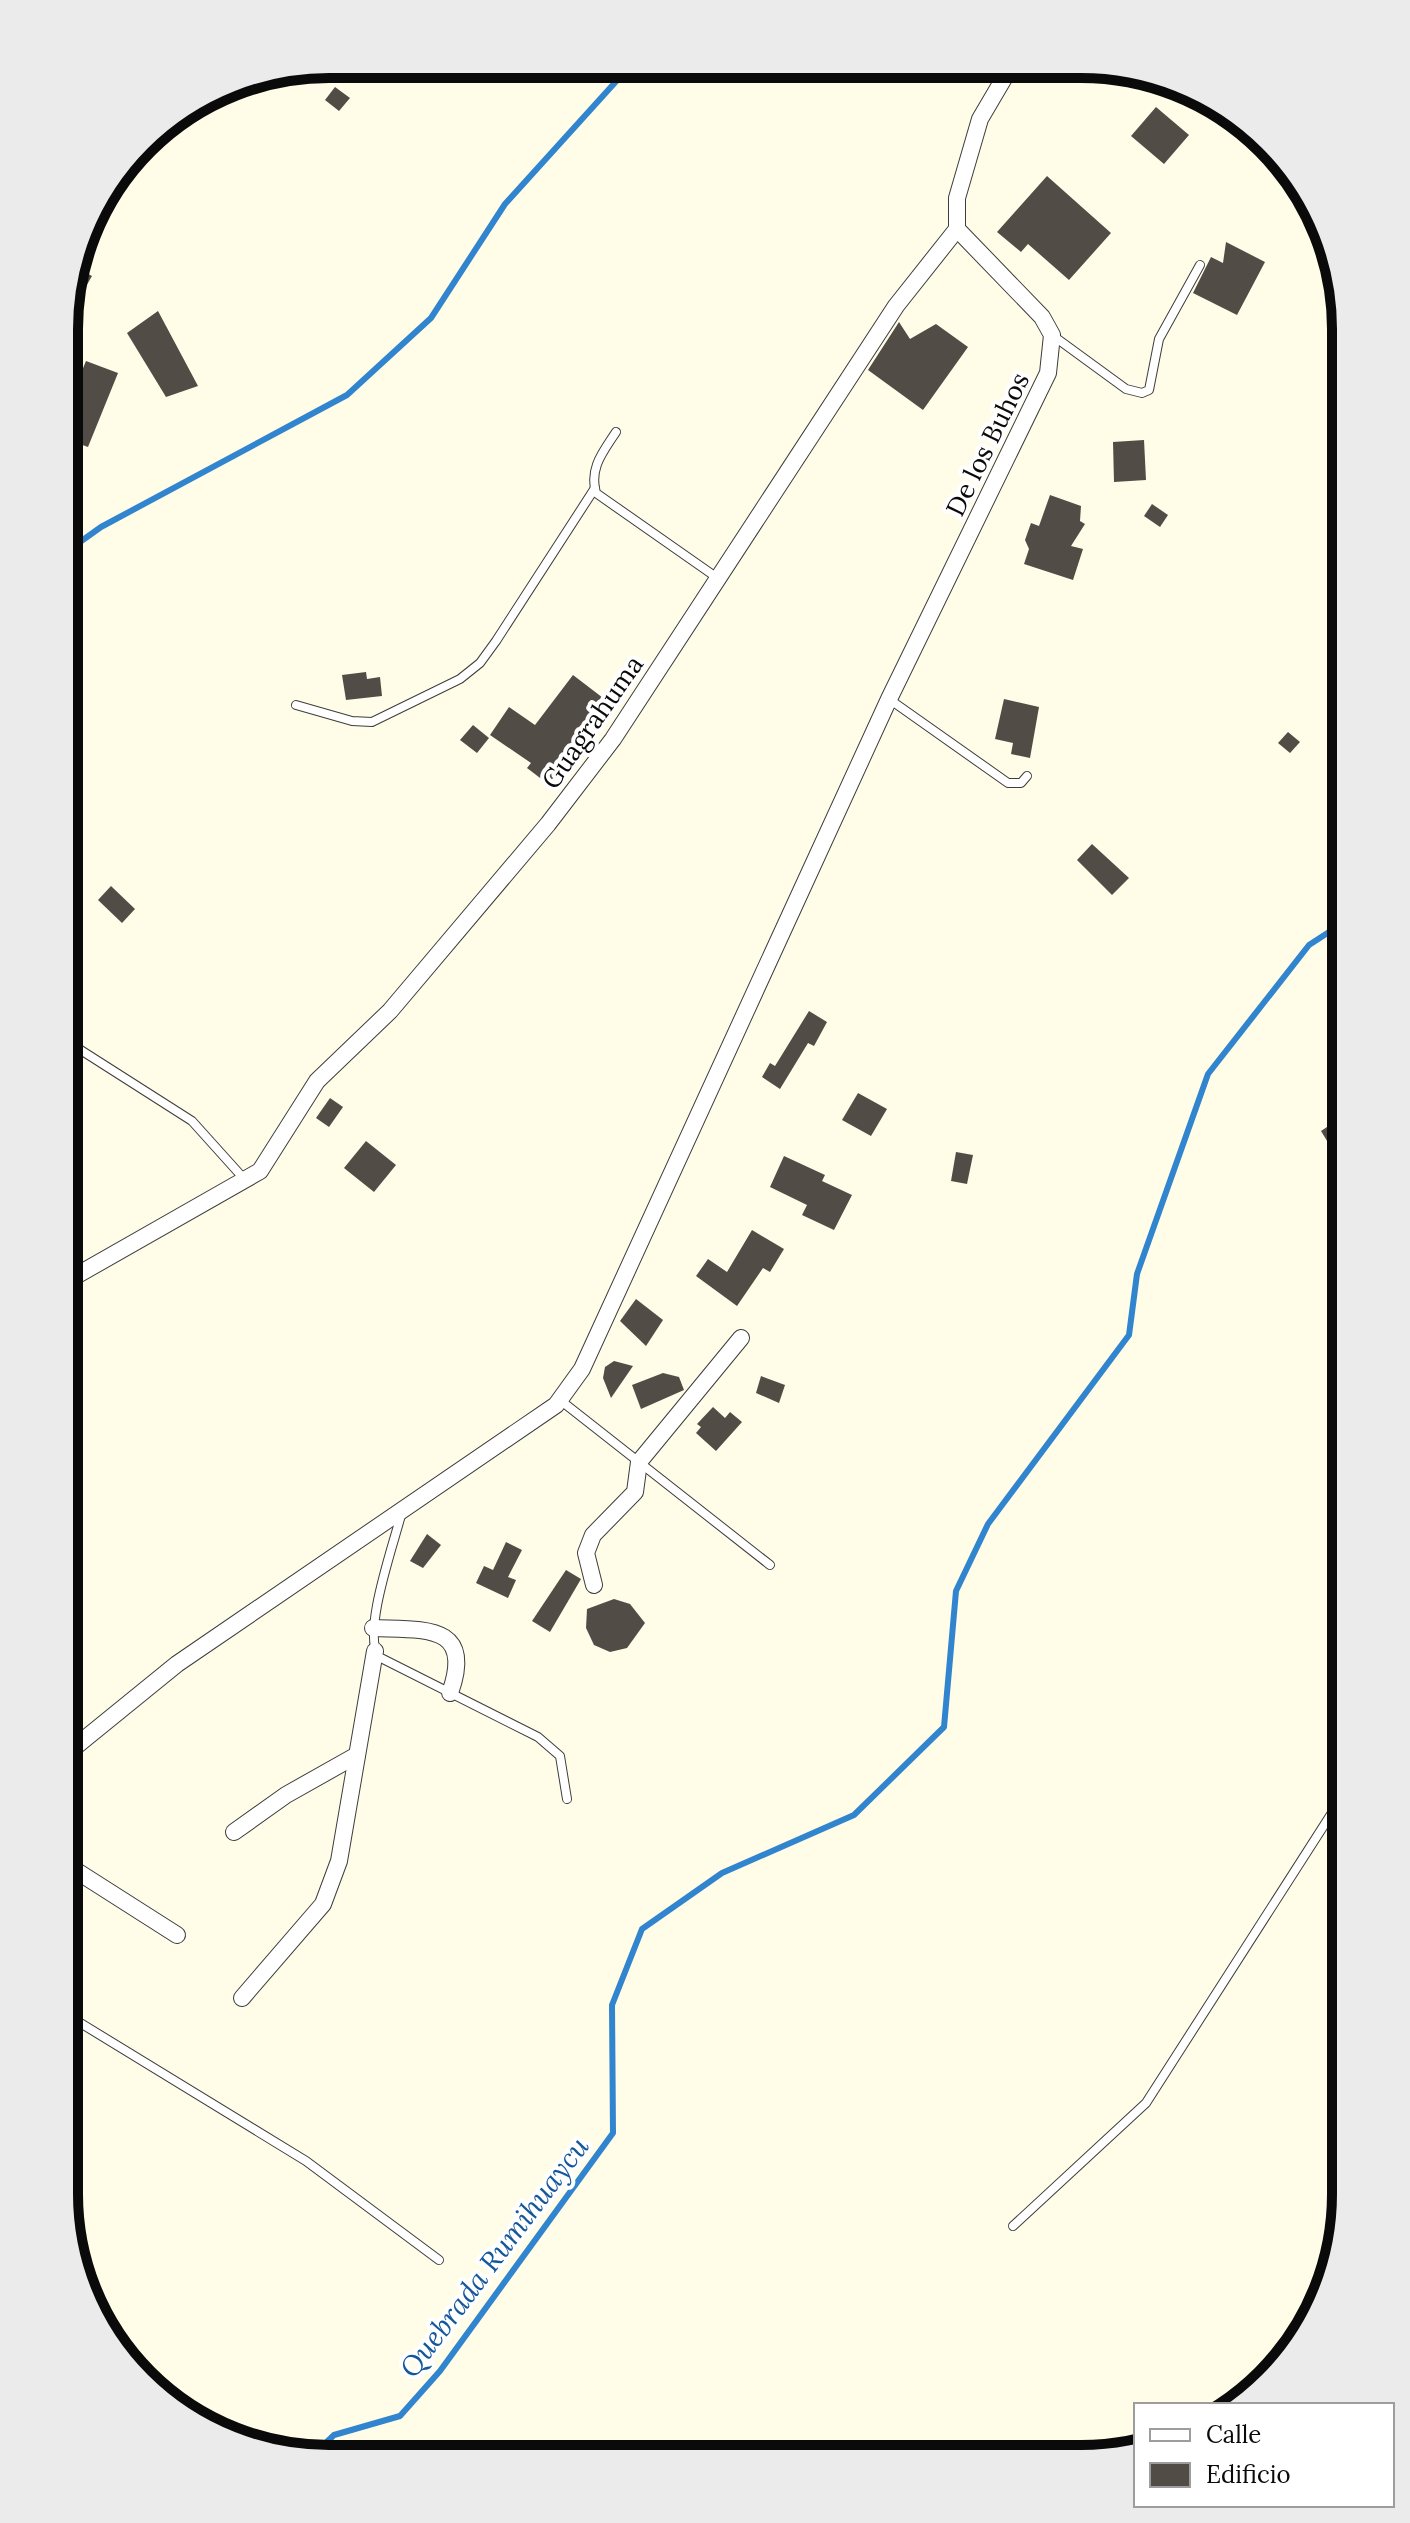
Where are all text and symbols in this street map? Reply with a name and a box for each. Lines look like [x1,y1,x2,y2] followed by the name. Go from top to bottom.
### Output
[938,367,1036,521] street label: De los Buhos
[534,649,650,795] street label: Guagrahuma
[392,2129,597,2384] water label: Quebrada Rumihuaycu
[1134,2403,1394,2507] legend
[1206,2419,1261,2450] text: Calle
[1206,2459,1291,2490] text: Edificio

